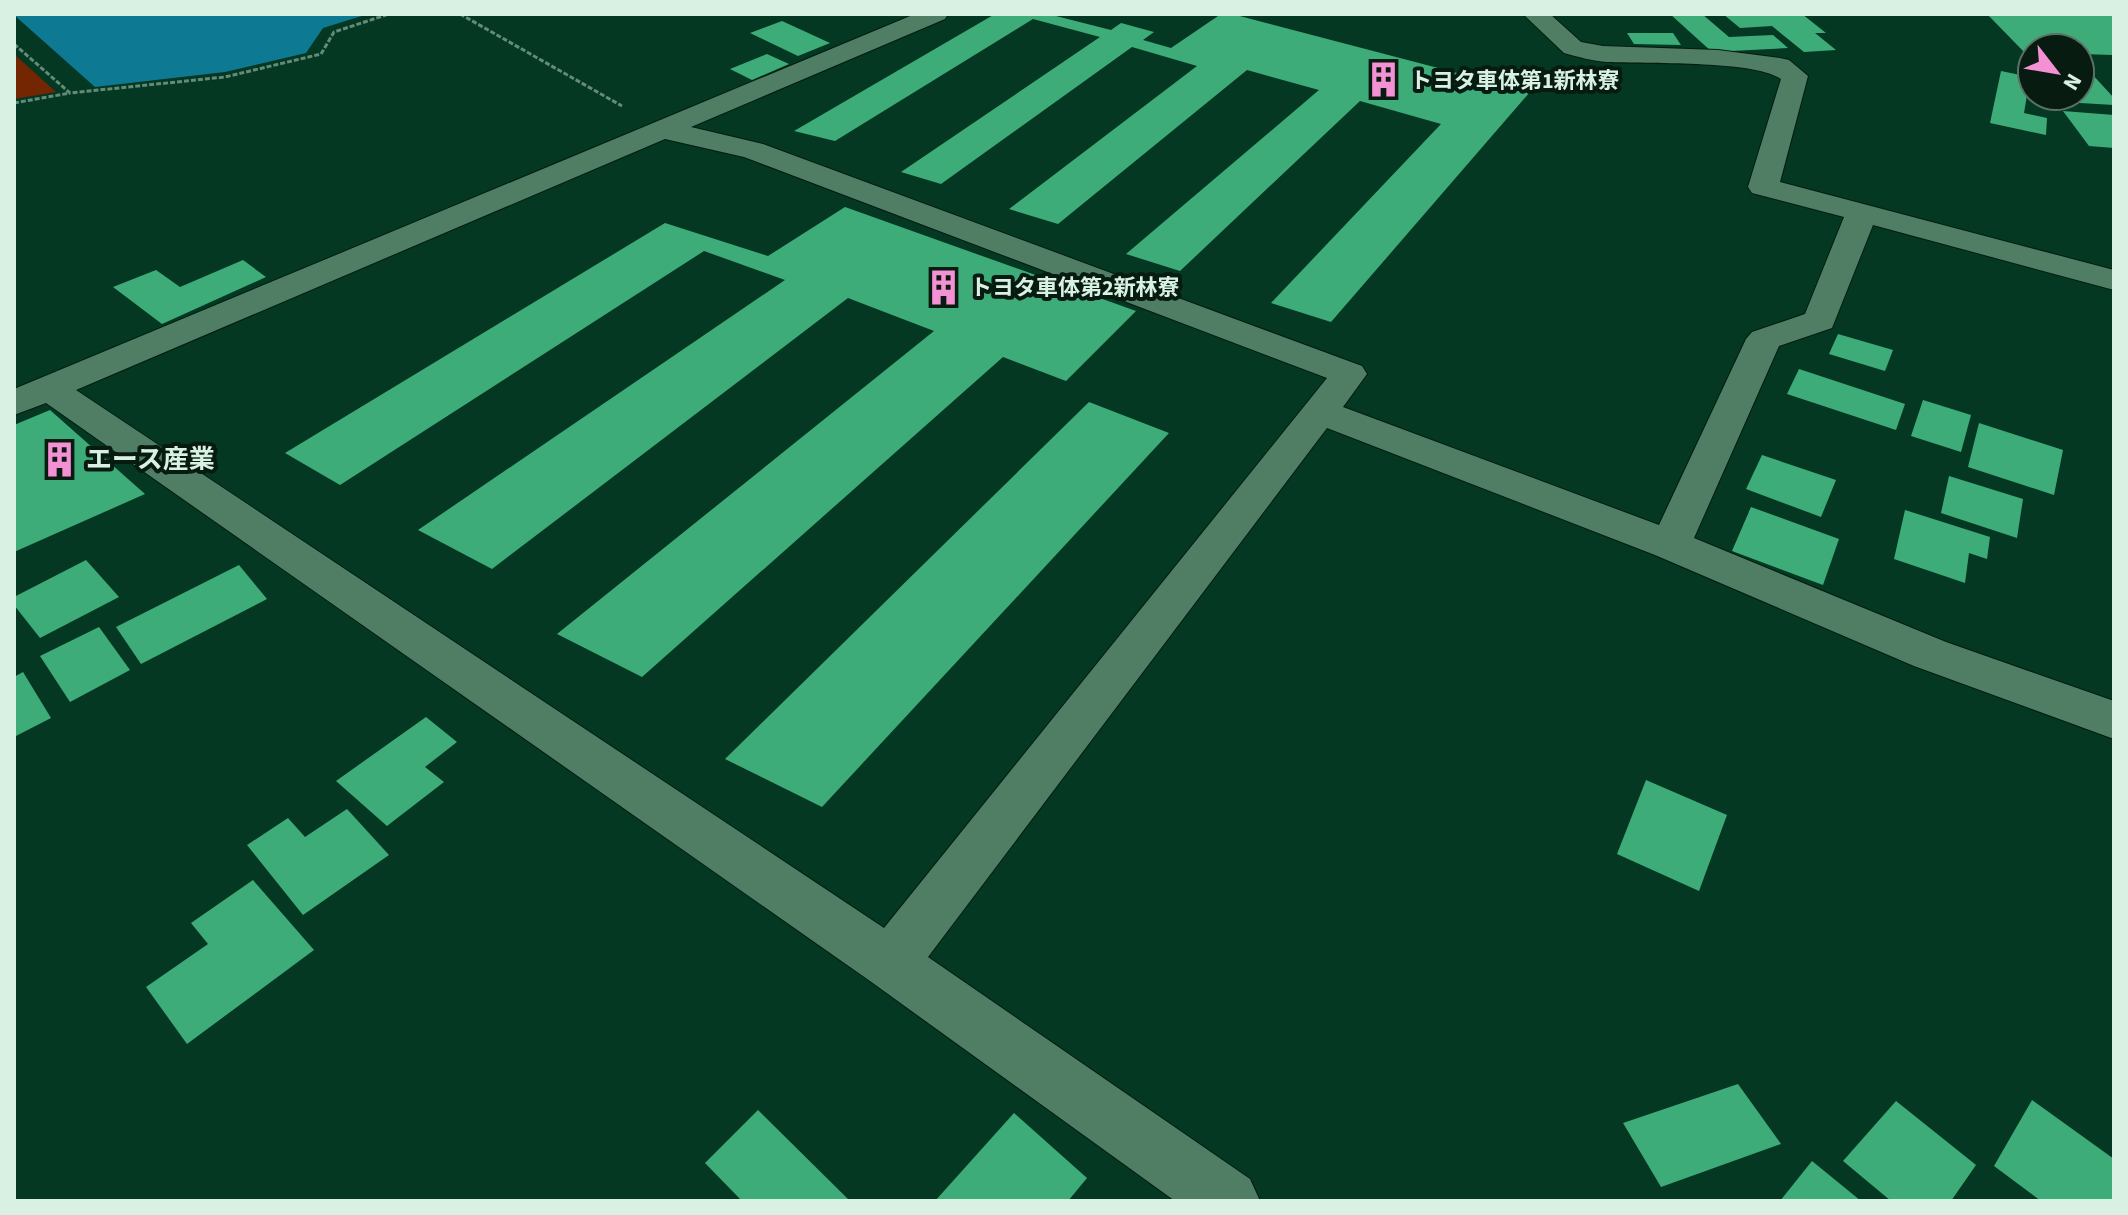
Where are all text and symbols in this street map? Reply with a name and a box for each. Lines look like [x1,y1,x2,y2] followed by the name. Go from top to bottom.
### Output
[2016,32,2096,112] north arrow
[1365,61,1403,99] building icon: トヨタ車体第1新林寮
[1410,65,1620,97] place label: トヨタ車体第1新林寮
[2055,67,2090,96] text: N
[925,268,963,306] building icon: トヨタ車体第2新林寮
[970,272,1180,304] place label: トヨタ車体第2新林寮
[41,440,79,478] building icon: エース産業
[86,441,215,478] place label: エース産業

